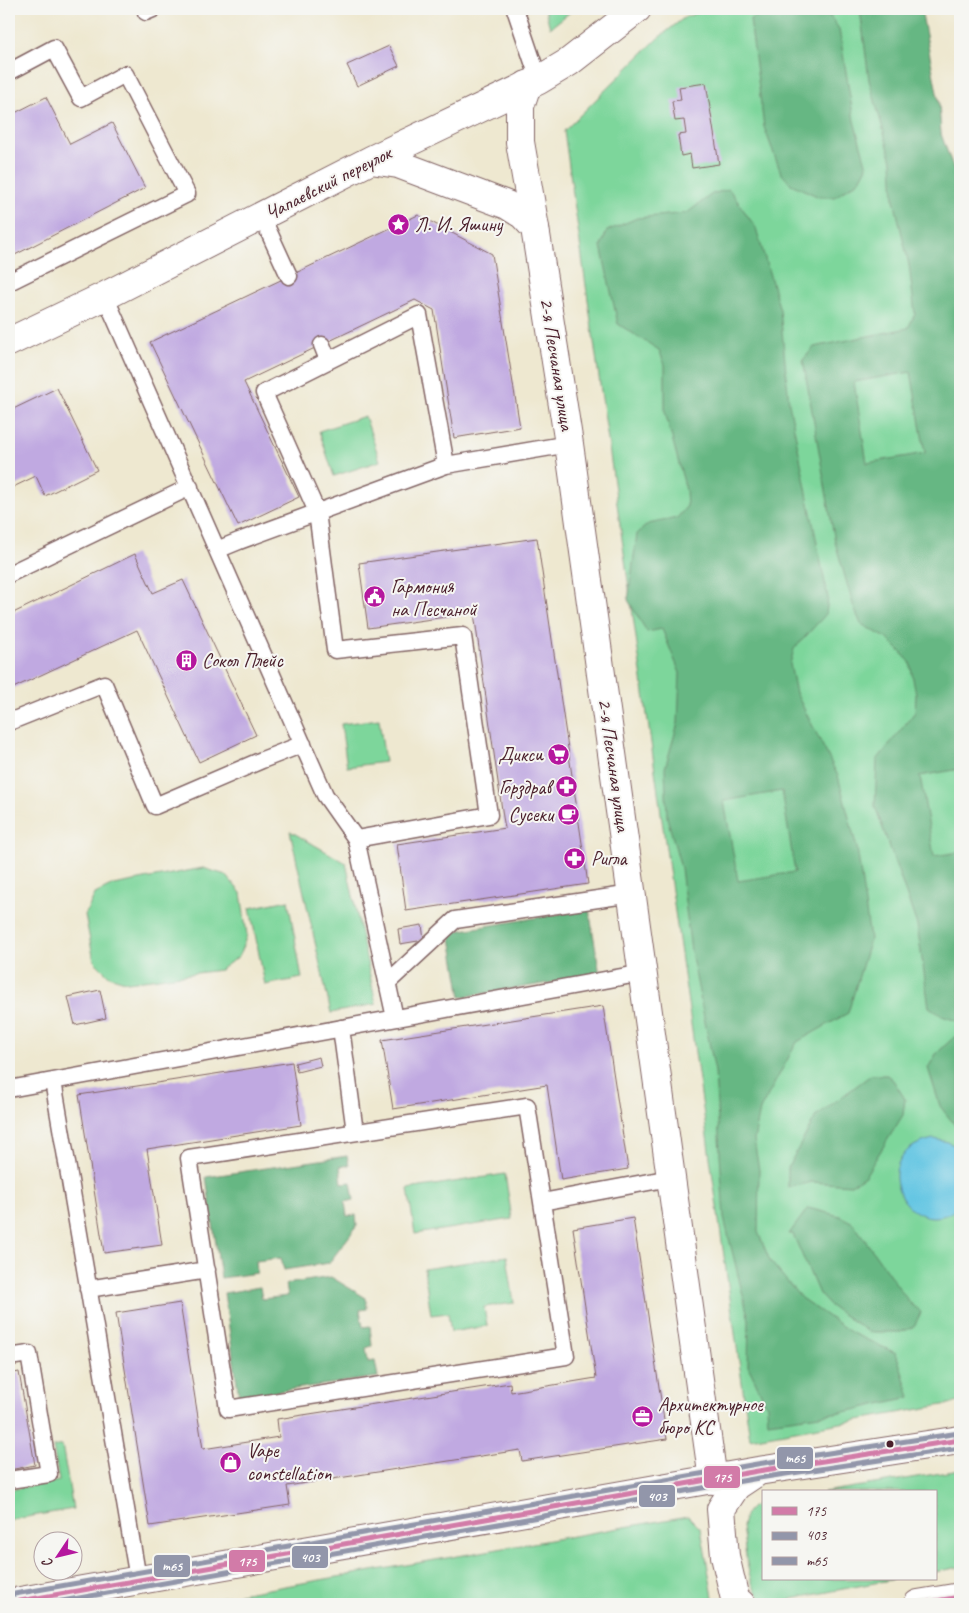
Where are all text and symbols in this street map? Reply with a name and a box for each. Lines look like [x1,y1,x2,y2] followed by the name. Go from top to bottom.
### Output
[261,140,397,226] street label: Чапаевский переулок
[387,212,411,236] place icon: Л. И. Яшину
[415,212,503,237] place label: Л. И. Яшину
[534,296,580,434] street label: 2-я Песчаная улица
[391,574,478,622] place label: Гармония на Песчаной
[363,585,387,609] public building icon: Гармония на Песчаной
[174,648,198,672] building icon: Сокол Плейс
[202,648,284,673] place label: Сокол Плейс
[592,697,636,835] street label: 2-я Песчаная улица
[498,742,544,767] place label: Дикси
[547,742,571,766] supermarket icon: Дикси
[499,775,554,800] place label: Горздрав
[555,775,579,799] pharmacy icon: Горздрав
[509,802,555,827] place label: Сусеки
[557,802,581,826] cafe icon: Сусеки
[563,846,587,870] pharmacy icon: Ригла
[591,846,628,871] place label: Ригла
[658,1392,764,1440] place label: Архитектурное бюро КС
[630,1404,654,1428] office icon: Архитектурное бюро КС
[247,1438,333,1486] place label: Vape constellation
[885,1439,895,1449] unlabelled marker
[776,1446,814,1470] line badge: т65
[219,1450,243,1474] shop icon: Vape constellation
[785,1450,807,1467] text: т65
[703,1465,741,1489] line badge: 175
[713,1469,733,1486] text: 175
[638,1484,676,1508] line badge: 403
[648,1488,668,1505] text: 403
[762,1490,936,1580] legend
[806,1502,828,1521] text: 175
[806,1526,828,1545] text: 403
[32,1530,82,1580] north arrow
[291,1545,329,1569] line badge: 403
[228,1549,266,1573] line badge: 175
[301,1549,321,1566] text: 403
[806,1552,828,1571] text: т65
[238,1553,258,1570] text: 175
[38,1554,57,1571] text: С
[153,1554,191,1578] line badge: т65
[162,1558,184,1575] text: т65

